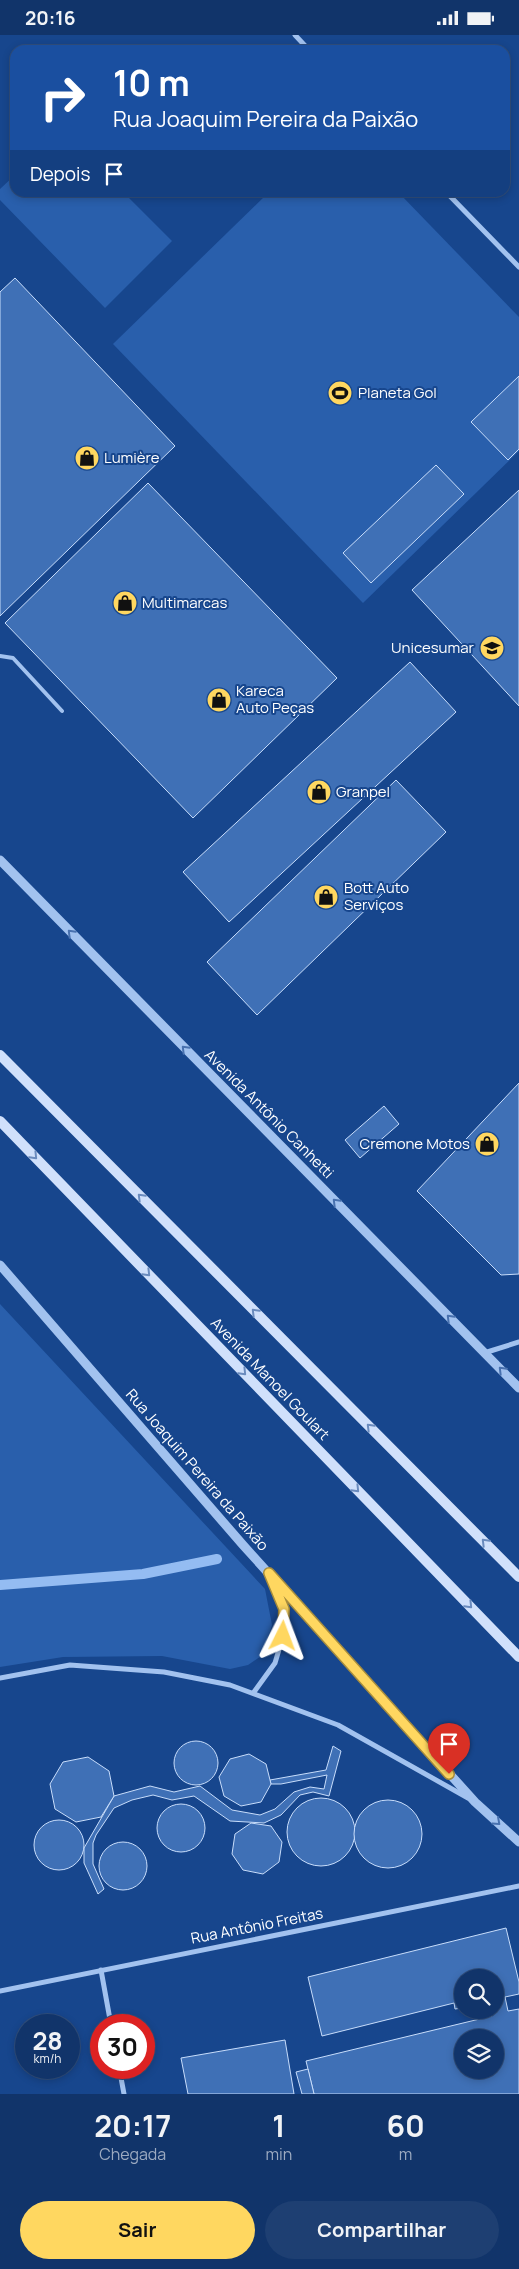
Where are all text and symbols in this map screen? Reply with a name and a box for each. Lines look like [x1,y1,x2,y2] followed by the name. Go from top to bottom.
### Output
[25,5,75,31] text: 20:16
[113,59,190,107] text: 10 m
[30,65,95,130] icon: right
[113,104,418,134] text: Rua Joaquim Pereira da Paixão
[100,160,128,188] icon: arrive
[30,161,90,187] text: Depois
[327,380,353,406] sports icon: Planeta Gol
[358,382,437,403] place label: Planeta Gol
[74,445,100,471] shop icon: Lumière
[104,447,160,468] place label: Lumière
[112,590,138,616] shop icon: Multimarcas
[142,592,227,613] place label: Multimarcas
[479,635,505,661] school or university icon: Unicesumar
[391,637,475,658] place label: Unicesumar
[236,680,314,718] place label: Kareca Auto Peças
[206,687,232,713] shop icon: Kareca Auto Peças
[306,779,332,805] shop icon: Granpel
[336,781,390,802] place label: Granpel
[344,877,409,915] place label: Bott Auto Serviços
[313,884,339,910] shop icon: Bott Auto Serviços
[68,930,77,939] one-way arrow
[200,1044,339,1183] street label: Avenida Antônio Canhetti
[182,1045,191,1054] one-way arrow
[474,1131,500,1157] shop icon: Cremone Motos
[359,1133,470,1154] place label: Cremone Motos
[28,1150,37,1159] one-way arrow
[138,1193,147,1202] one-way arrow
[333,1199,342,1208] one-way arrow
[141,1267,150,1276] one-way arrow
[252,1309,261,1318] one-way arrow
[206,1313,335,1445] street label: Avenida Manoel Goulart
[447,1315,456,1324] one-way arrow
[237,1366,246,1375] one-way arrow
[499,1367,508,1376] one-way arrow
[121,1384,274,1555] street label: Rua Joaquim Pereira da Paixão
[367,1424,376,1433] one-way arrow
[350,1483,359,1492] one-way arrow
[481,1539,490,1548] one-way arrow
[463,1600,472,1609] one-way arrow
[256,1609,308,1661] position arrow
[428,1723,470,1774] pin
[435,1730,463,1758] icon: arrive
[492,1816,501,1825] one-way arrow
[189,1902,325,1949] street label: Rua Antônio Freitas
[454,1969,504,2079] map controls
[454,1969,504,2019] button: search
[90,2014,155,2079] speed limit sign: 30
[32,2023,63,2058] text: 28
[454,2029,504,2079] button: layers
[34,2050,61,2067] text: km/h
[94,2105,171,2146] text: 20:17
[272,2105,285,2146] text: 1
[386,2105,425,2146] text: 60
[99,2143,166,2165] text: Chegada
[265,2143,292,2165] text: min
[399,2143,412,2165] text: m
[20,2201,255,2259] button: Sair
[265,2201,499,2259] button: Compartilhar

